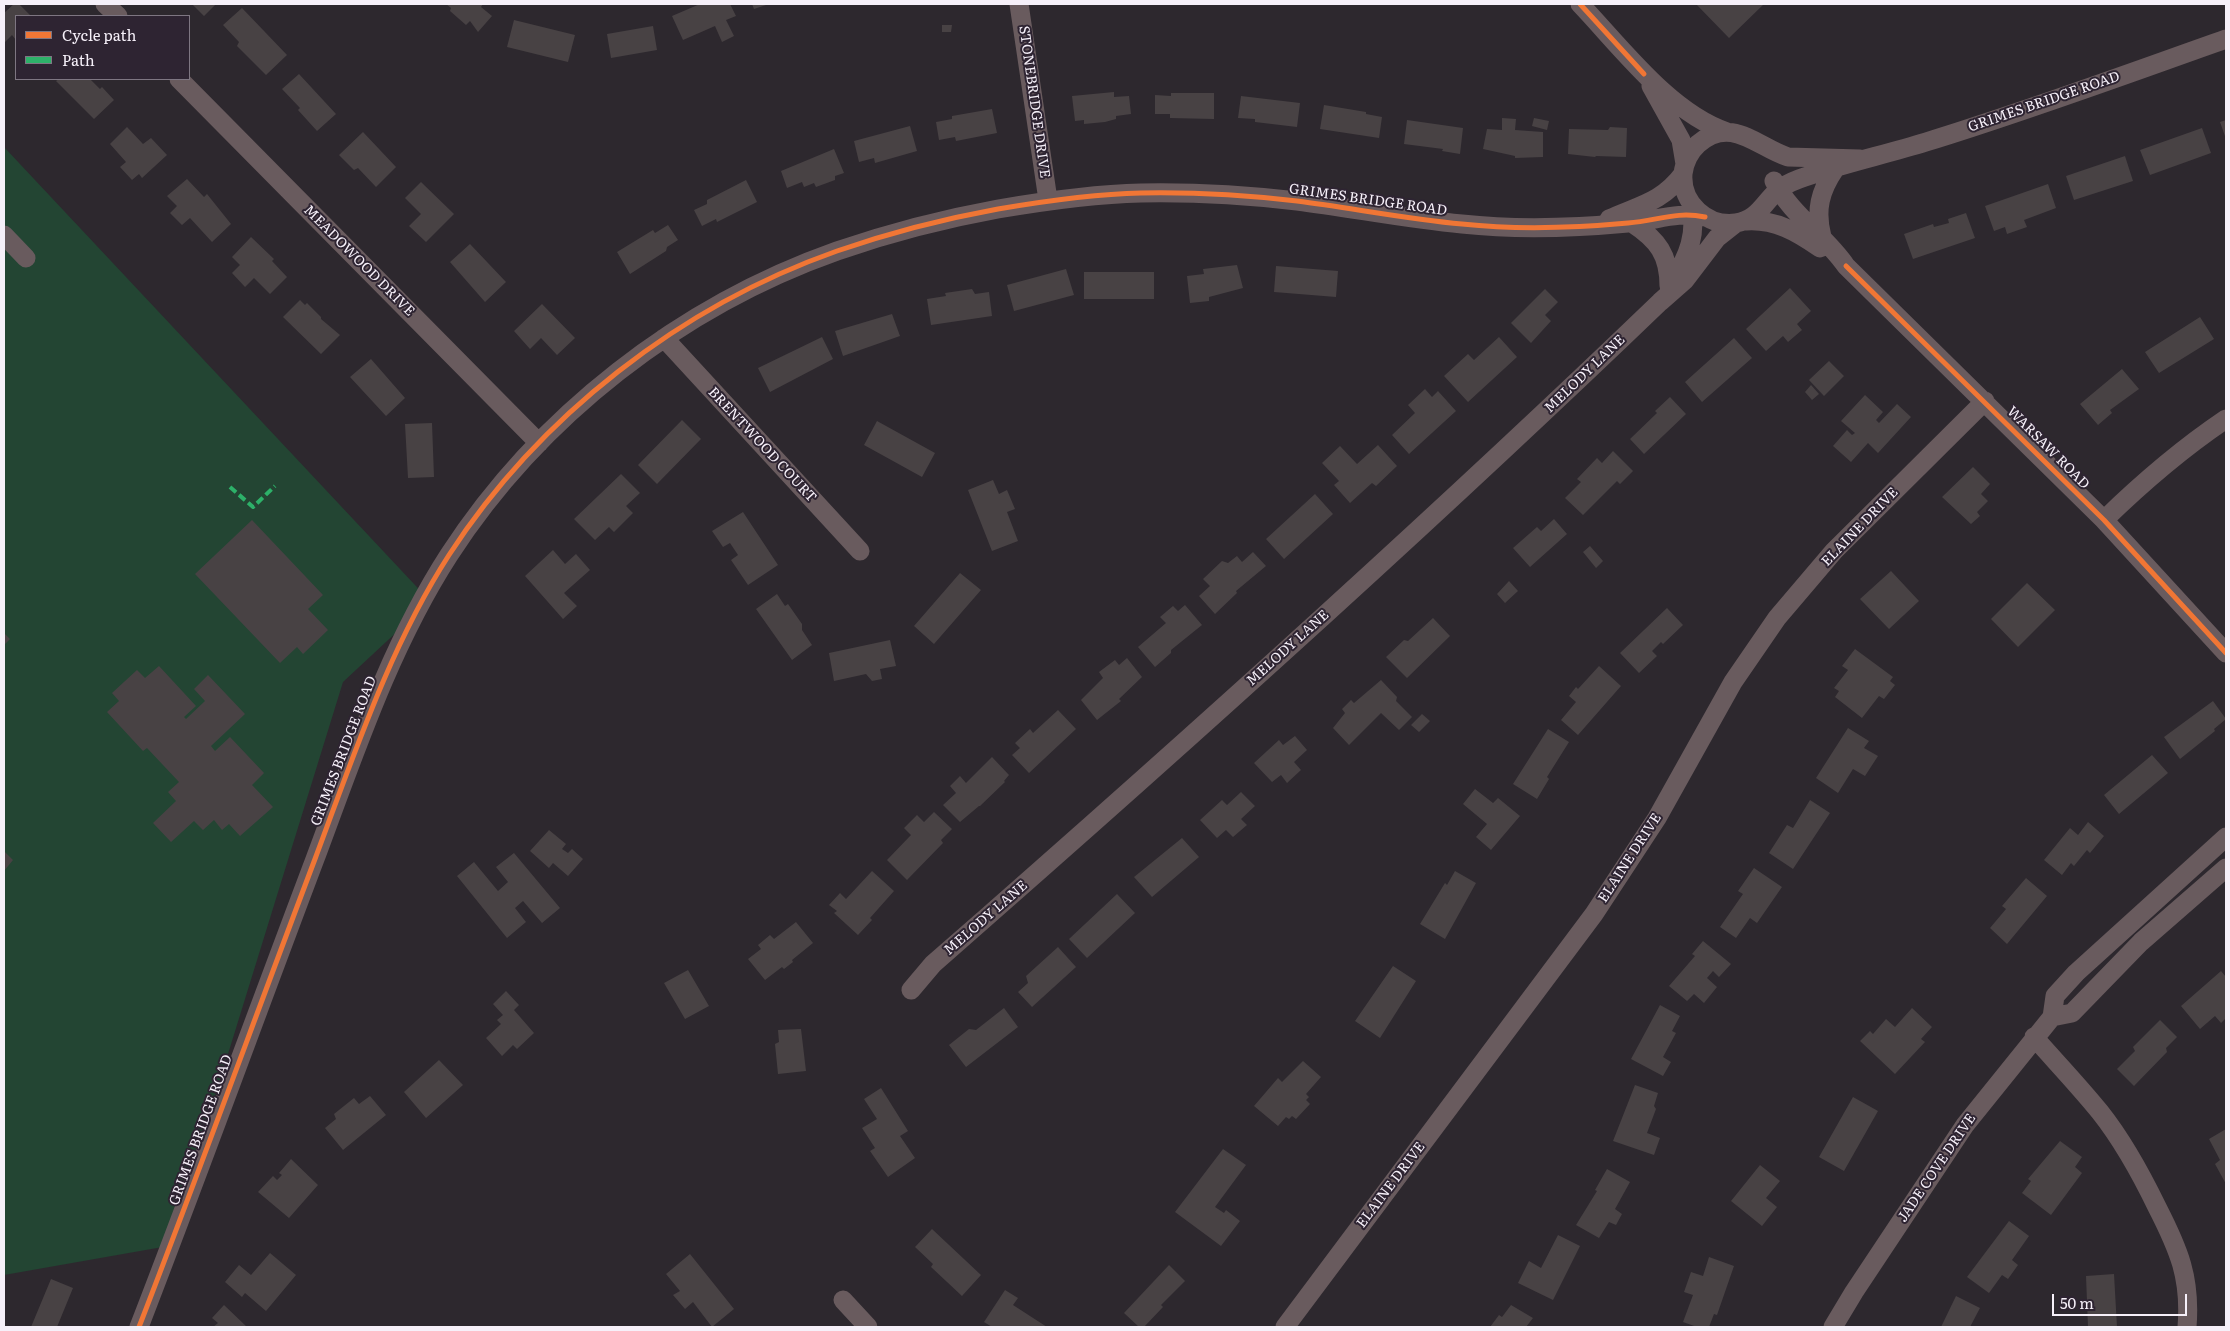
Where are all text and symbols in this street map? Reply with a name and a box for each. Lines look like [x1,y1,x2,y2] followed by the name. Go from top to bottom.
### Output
[15,15,190,80] legend
[62,23,136,46] text: Cycle path
[1015,25,1053,179] street label: STONEBRIDGE DRIVE
[62,48,95,71] text: Path
[1966,68,2122,136] street label: GRIMES BRIDGE ROAD
[1288,181,1448,219] street label: GRIMES BRIDGE ROAD
[300,202,418,320] street label: MEADOWOOD DRIVE
[1541,332,1629,416] street label: MELODY LANE
[704,384,820,506] street label: BRENTWOOD COURT
[2003,403,2093,493] street label: WARSAW ROAD
[1818,484,1902,570] street label: ELAINE DRIVE
[1243,607,1333,689] street label: MELODY LANE
[308,674,380,828] street label: GRIMES BRIDGE ROAD
[1595,810,1665,906] street label: ELAINE DRIVE
[941,877,1031,959] street label: MELODY LANE
[166,1052,236,1208] street label: GRIMES BRIDGE ROAD
[1894,1111,1980,1225] street label: JADE COVE DRIVE
[1353,1139,1429,1231] street label: ELAINE DRIVE
[2055,1284,2190,1316] scale bar
[2060,1291,2094,1314] text: 50 m

